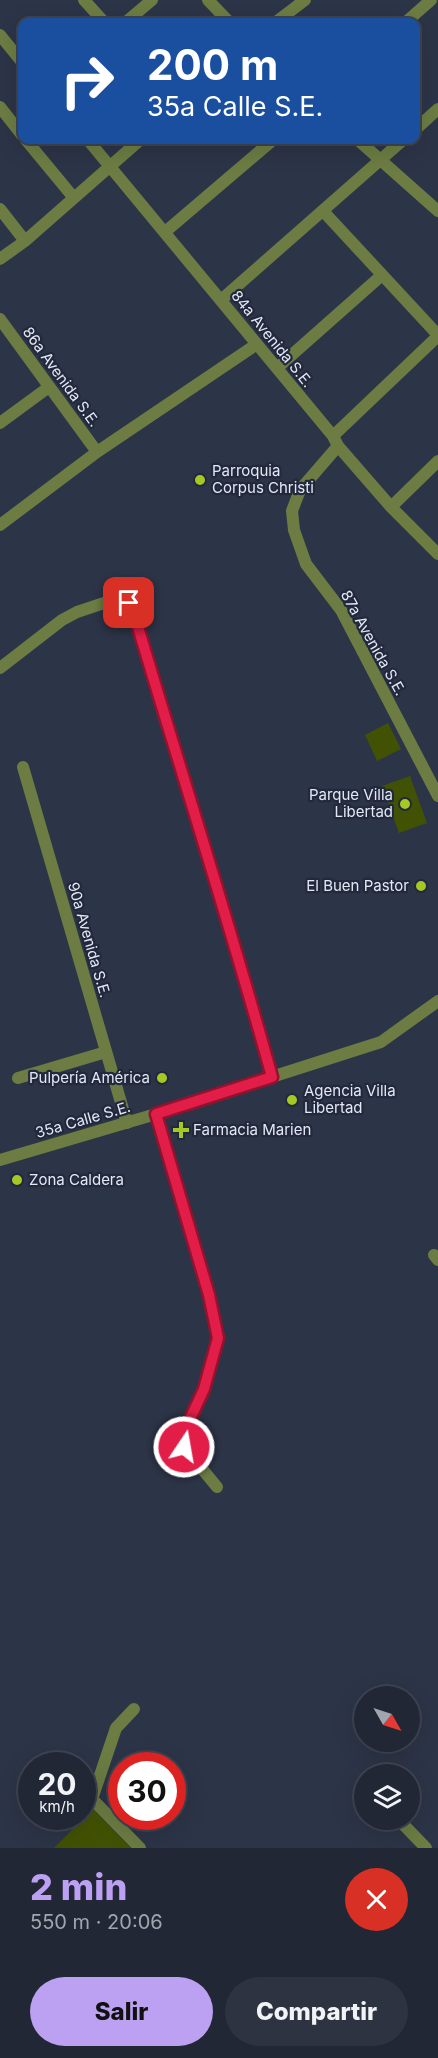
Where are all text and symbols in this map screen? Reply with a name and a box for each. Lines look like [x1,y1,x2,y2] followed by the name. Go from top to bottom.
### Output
[147,39,278,90] text: 200 m
[48,42,126,120] icon: right
[147,90,323,123] text: 35a Calle S.E.
[227,286,317,391] street label: 84a Avenida S.E.
[19,323,104,430] street label: 86a Avenida S.E.
[212,461,314,497] place label: Parroquia Corpus Christi
[193,473,207,487] marker: Parroquia Corpus Christi
[103,577,154,628] pin
[112,586,145,619] icon: arrive
[337,587,410,699] street label: 87a Avenida S.E.
[309,785,393,821] place label: Parque Villa Libertad
[398,797,412,811] marker: Parque Villa Libertad
[306,876,409,895] place label: El Buen Pastor
[414,879,428,893] marker: El Buen Pastor
[64,880,115,1000] street label: 90a Avenida S.E.
[29,1068,150,1087] place label: Pulpería América
[155,1071,169,1085] marker: Pulpería América
[304,1081,396,1117] place label: Agencia Villa Libertad
[285,1093,299,1107] marker: Agencia Villa Libertad
[33,1097,133,1142] street label: 35a Calle S.E.
[193,1120,311,1139] place label: Farmacia Marien
[174,1123,188,1137] marker: Farmacia Marien
[29,1170,124,1189] place label: Zona Caldera
[10,1173,24,1187] marker: Zona Caldera
[152,1415,216,1479] position arrow
[354,1686,420,1752] north arrow
[354,1686,420,1830] map controls
[108,1752,186,1830] speed limit sign: 30
[354,1764,420,1830] button: layers
[37,1766,77,1802] text: 20
[39,1797,75,1816] text: km/h
[30,1865,127,1909] text: 2 min
[345,1868,408,1931] button: close
[30,1910,163,1934] text: 550 m · 20:06
[30,1977,213,2046] button: Salir
[225,1977,408,2046] button: Compartir

